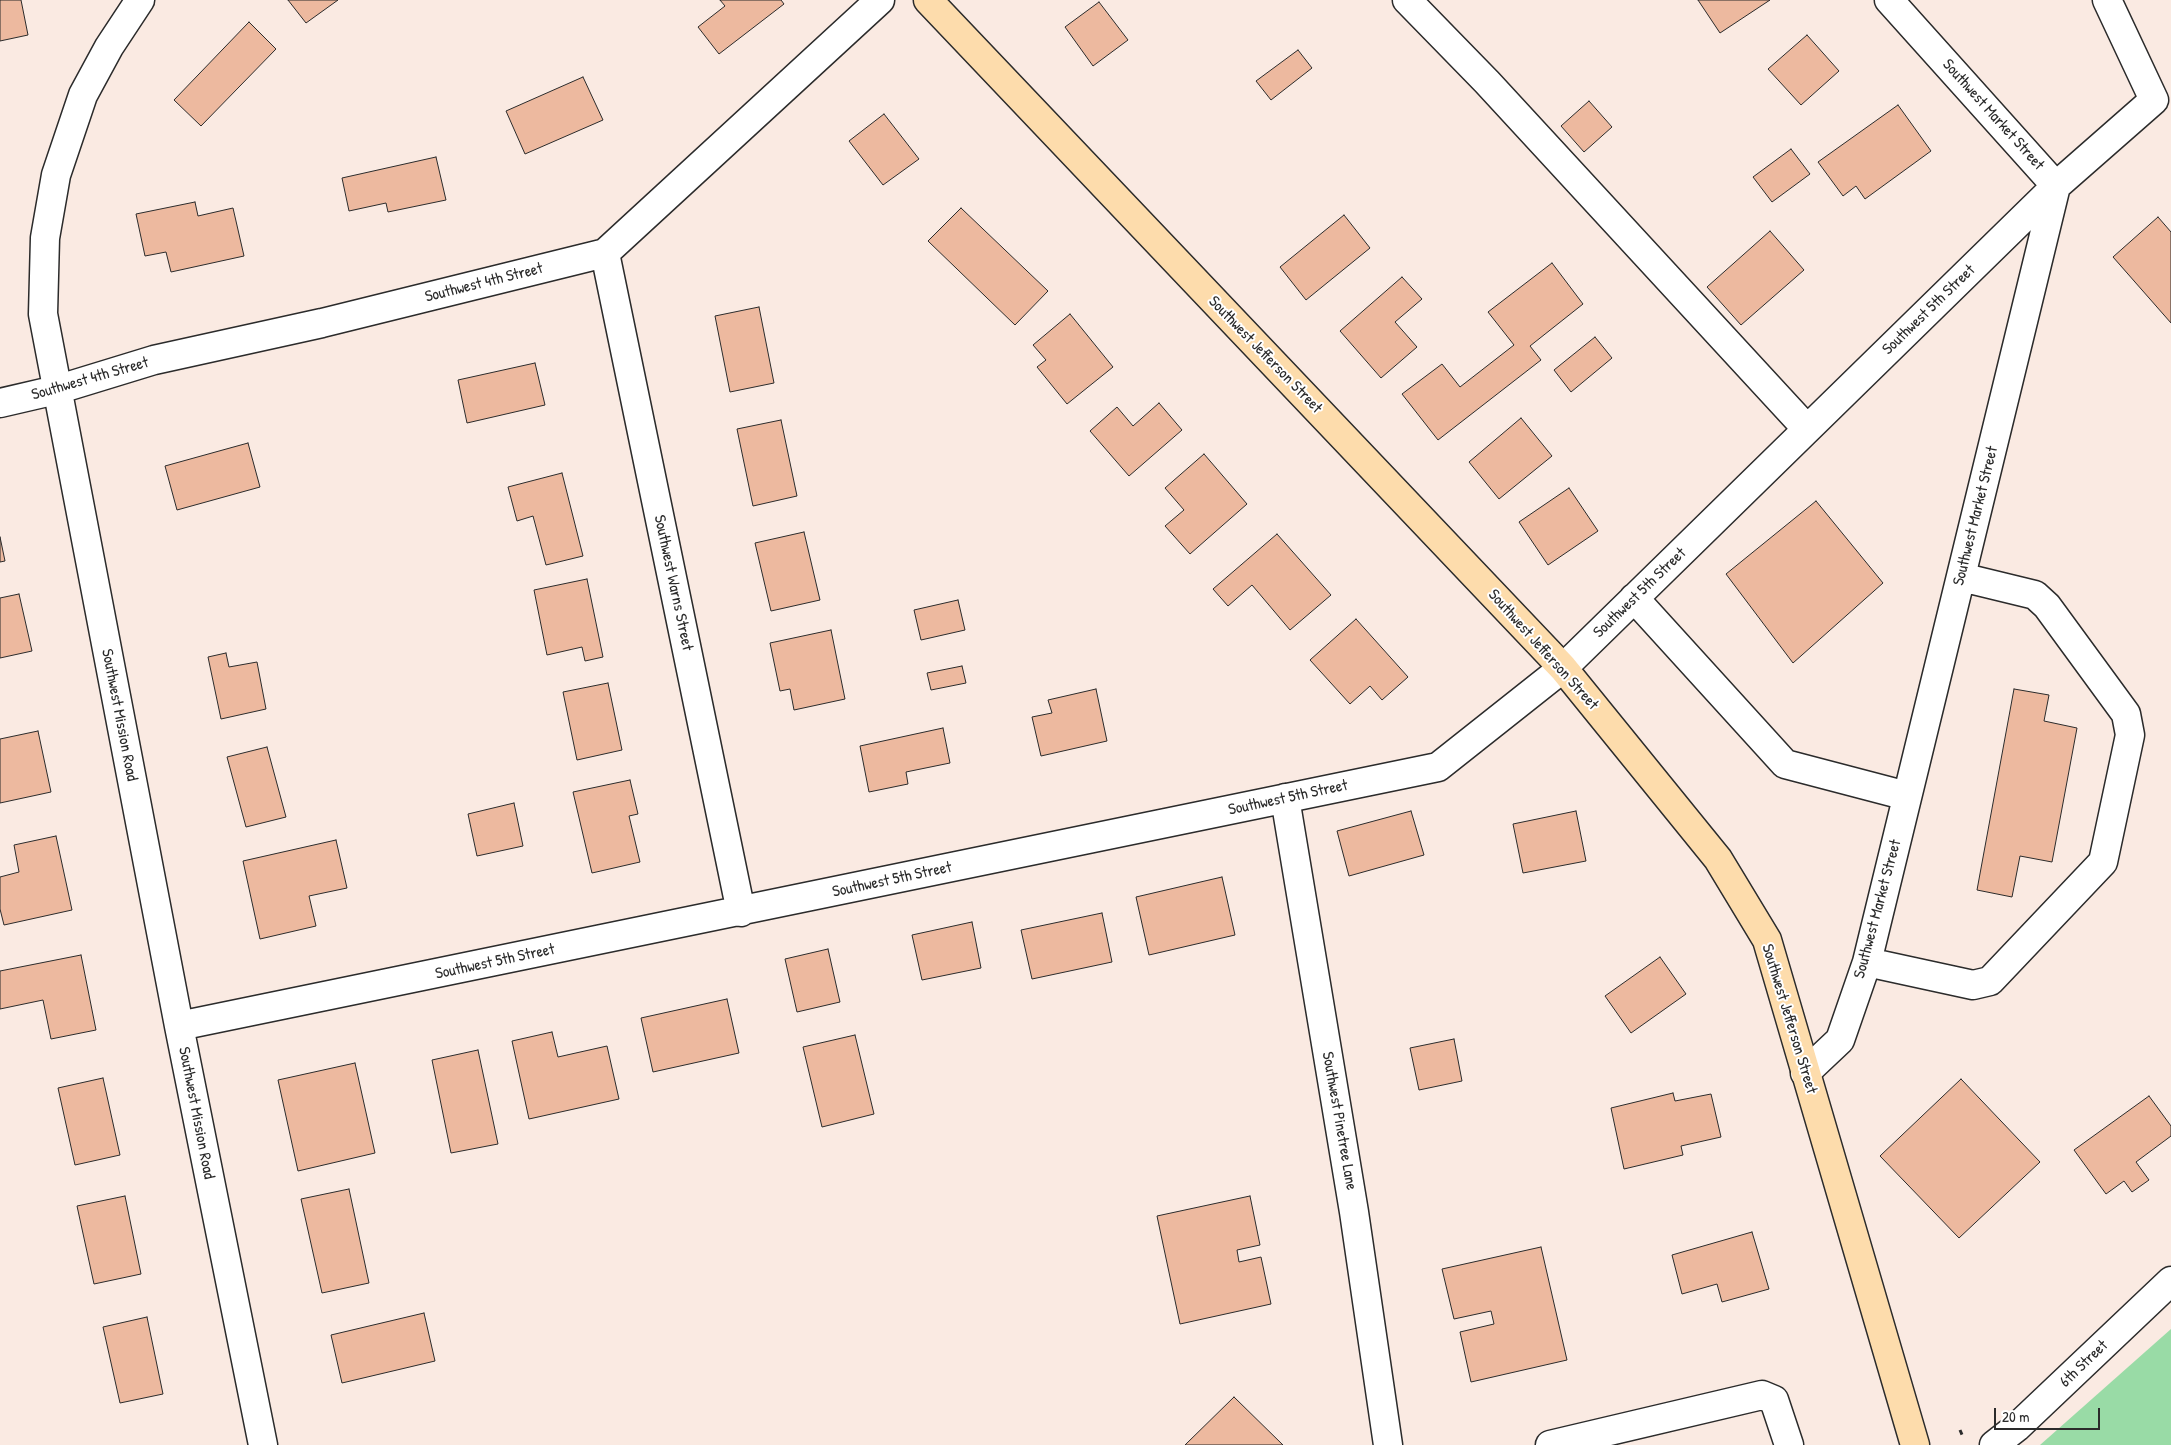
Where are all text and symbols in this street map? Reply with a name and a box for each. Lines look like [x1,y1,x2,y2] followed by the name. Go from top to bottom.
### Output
[1938,55,2048,175] street label: Southwest Market Street
[423,259,545,307] street label: Southwest 4th Street
[1879,261,1979,359] street label: Southwest 5th Street
[1204,292,1326,418] street label: Southwest Jefferson Street
[29,353,151,405] street label: Southwest 4th Street
[1949,444,2003,588] street label: Southwest Market Street
[649,513,697,653] street label: Southwest Warns Street
[1590,544,1690,642] street label: Southwest 5th Street
[1484,586,1602,714] street label: Southwest Jefferson Street
[97,647,141,783] street label: Southwest Mission Road
[1227,776,1349,820] street label: Southwest 5th Street
[1850,837,1906,981] street label: Southwest Market Street
[831,858,953,902] street label: Southwest 5th Street
[434,940,556,984] street label: Southwest 5th Street
[1757,942,1821,1096] street label: Southwest Jefferson Street
[174,1045,218,1181] street label: Southwest Mission Road
[1317,1050,1361,1192] street label: Southwest Pinetree Lane
[2056,1336,2112,1392] street label: 6th Street
[1996,1398,2102,1430] scale bar
[2002,1406,2029,1427] text: 20 m

